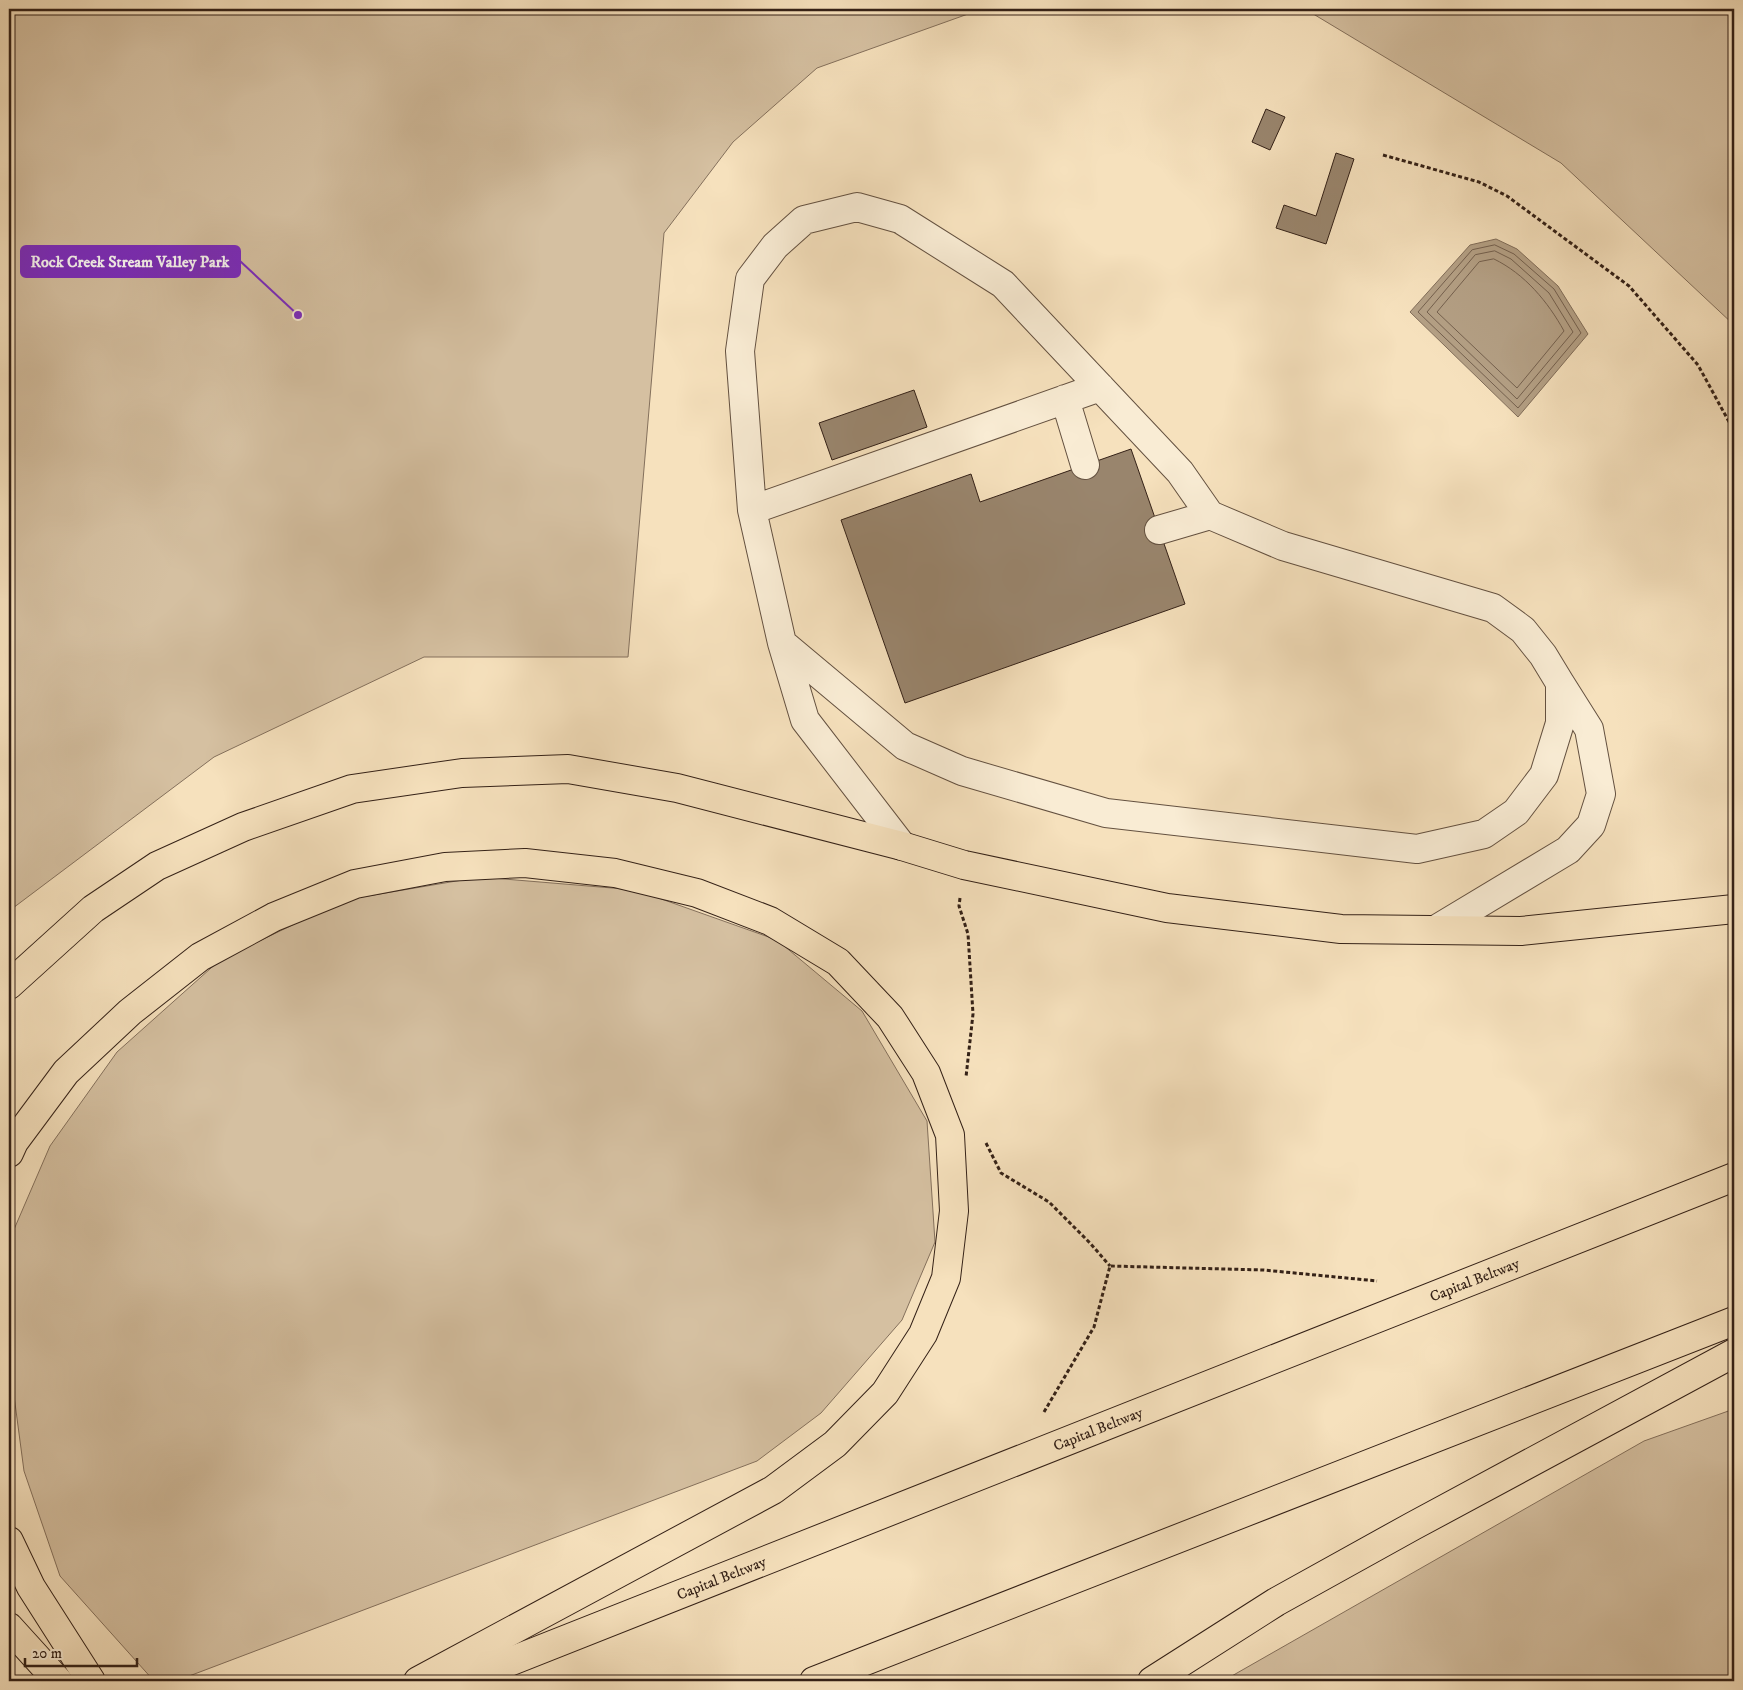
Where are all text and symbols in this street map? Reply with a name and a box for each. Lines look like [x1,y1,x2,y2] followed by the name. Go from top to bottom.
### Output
[21,246,240,277] callout: Rock Creek Stream Valley Park
[30,252,231,272] text: Rock Creek Stream Valley Park
[1427,1254,1523,1306] street label: Capital Beltway
[1051,1403,1146,1456] street label: Capital Beltway
[674,1552,770,1605] street label: Capital Beltway
[25,1635,138,1667] scale bar
[32,1644,62,1663] text: 20 m

